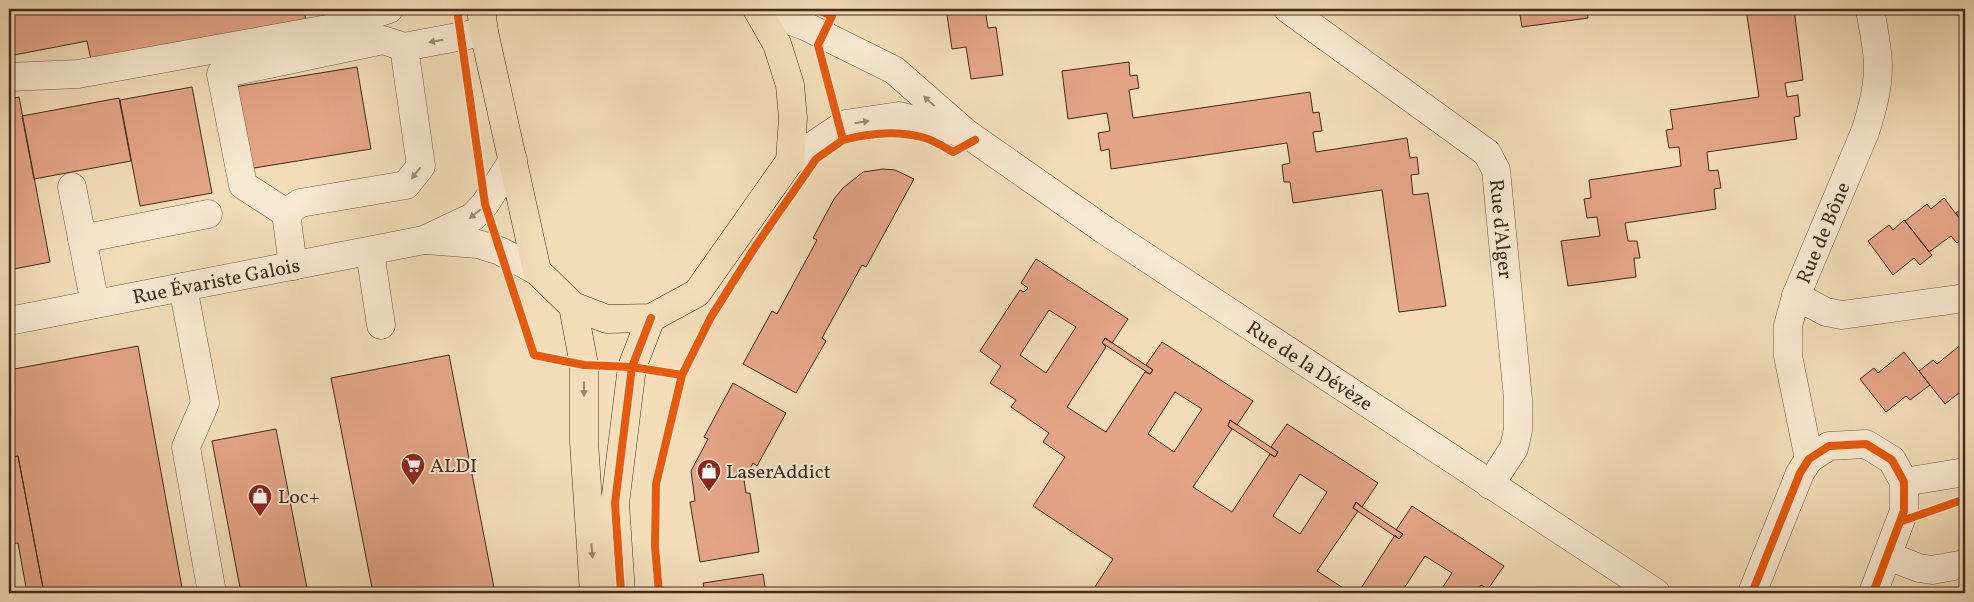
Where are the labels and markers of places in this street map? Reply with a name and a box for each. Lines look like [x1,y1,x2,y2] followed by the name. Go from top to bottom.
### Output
[400,452,426,486] supermarket icon: ALDI
[430,453,477,481] place label: ALDI
[696,458,722,492] shop icon: LaserAddict
[726,459,831,487] place label: LaserAddict
[247,483,273,517] shop icon: Loc+
[278,484,320,512] place label: Loc+

